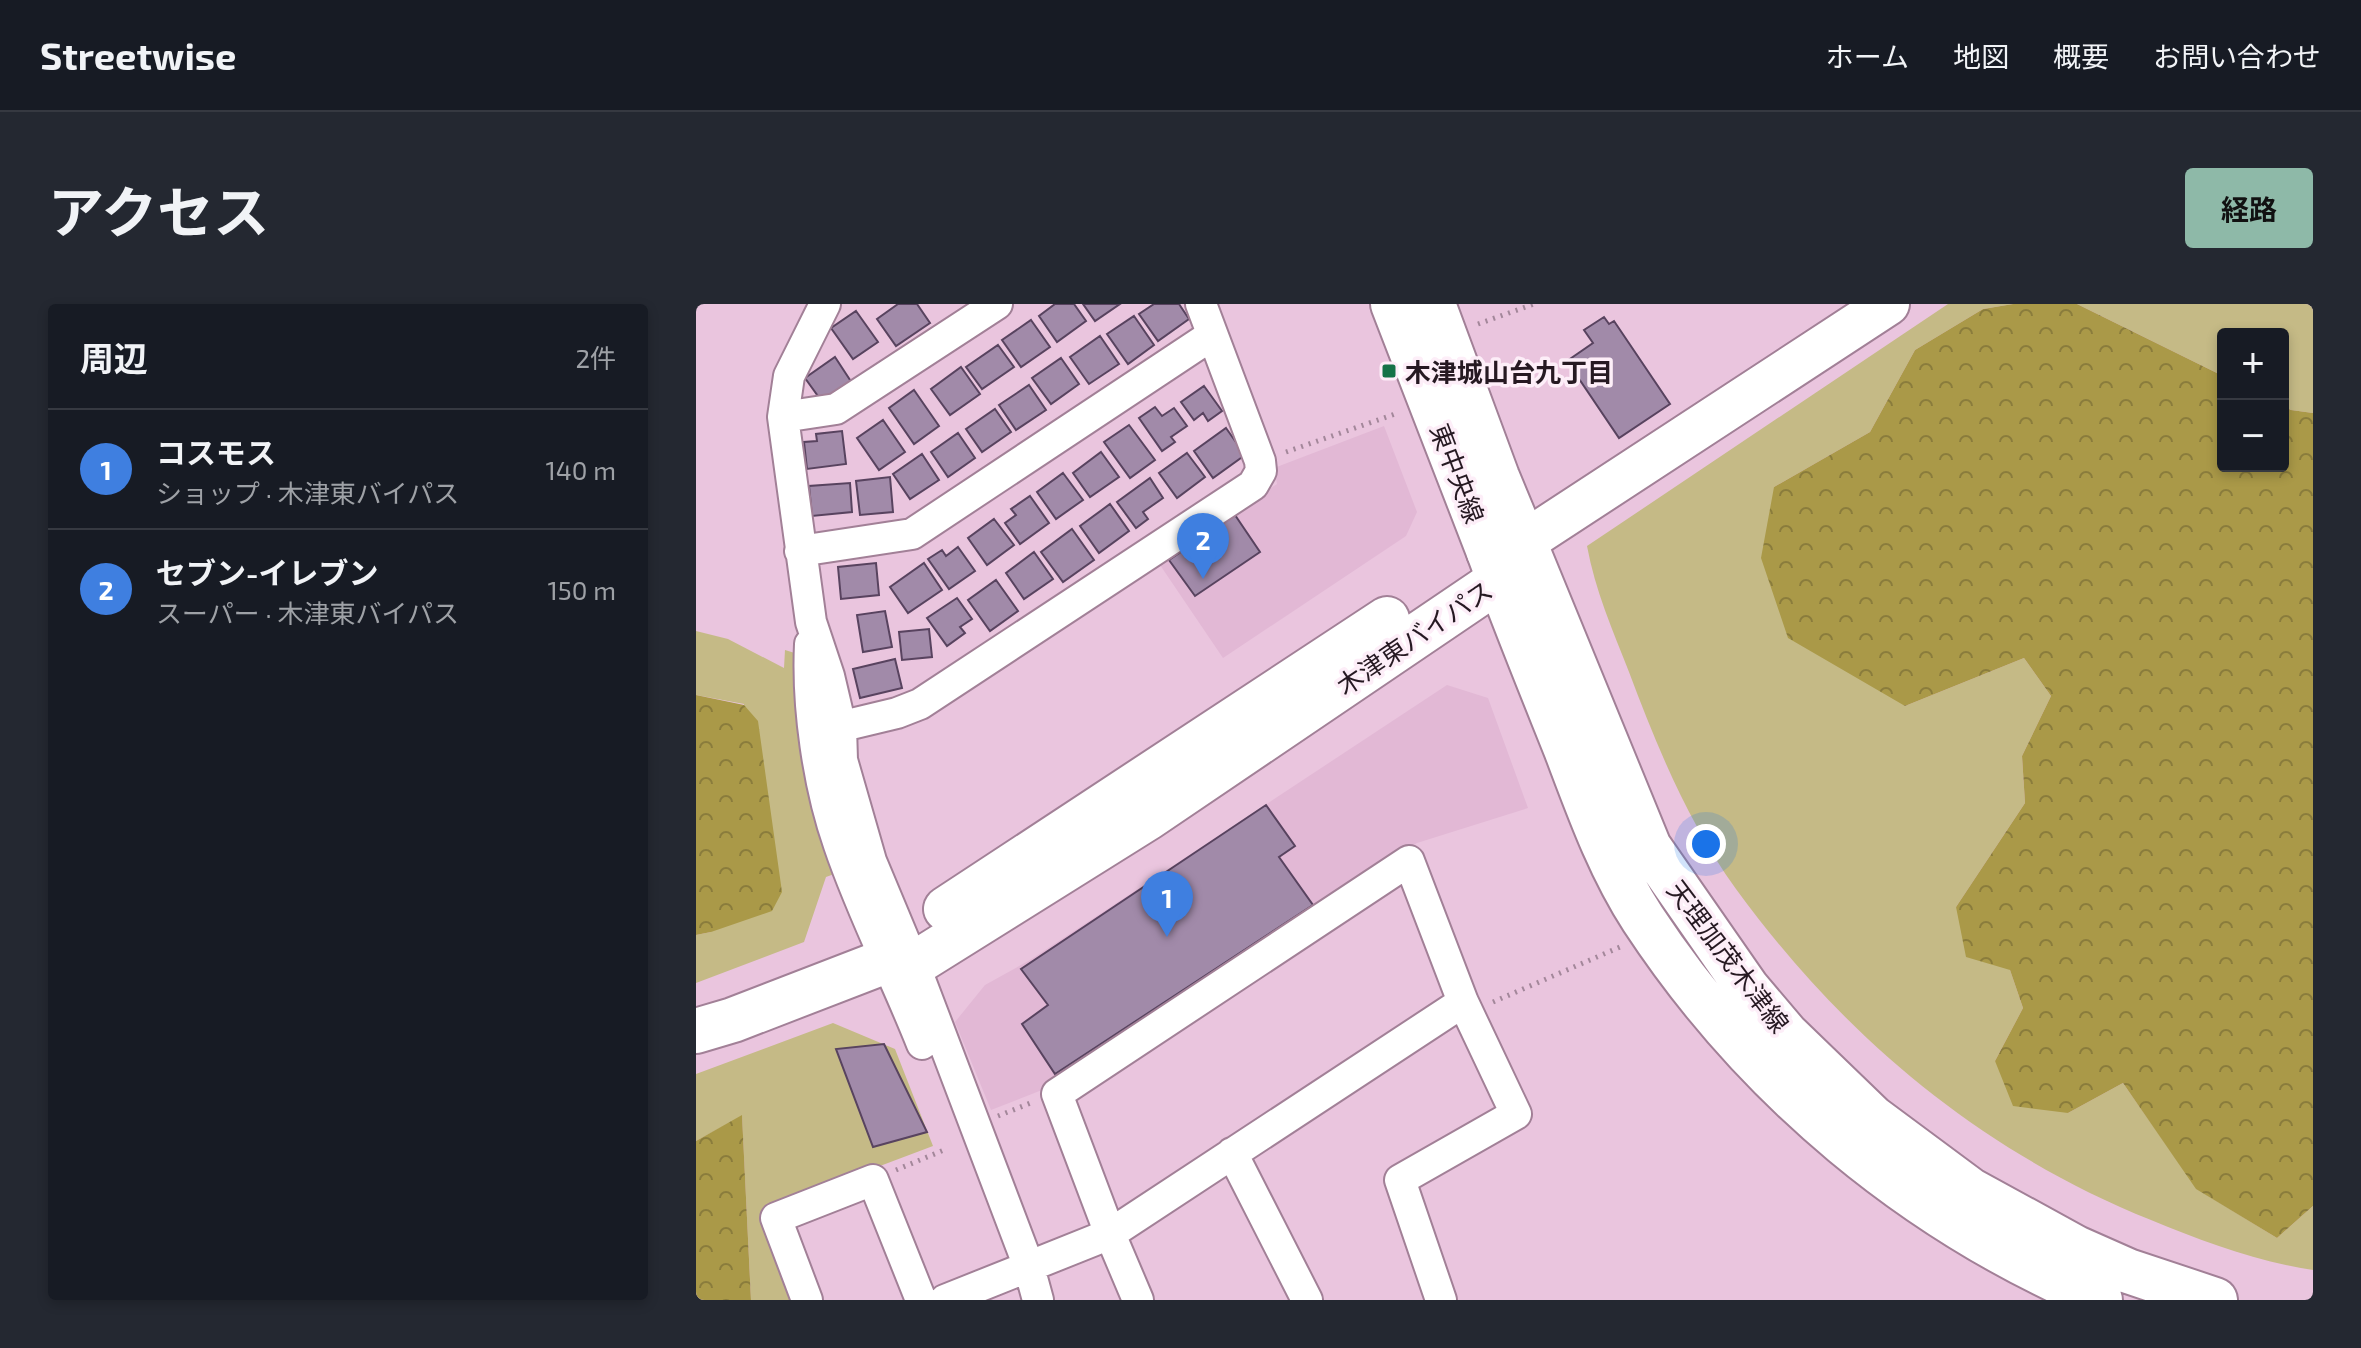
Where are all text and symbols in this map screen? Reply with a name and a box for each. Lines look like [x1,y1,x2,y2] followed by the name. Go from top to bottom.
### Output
[40,32,236,78] text: Streetwise
[1826,39,1909,73] text: ホーム
[1953,39,2009,73] text: 地図
[2053,39,2109,73] text: 概要
[2153,39,2321,73] text: お問い合わせ
[2185,168,2313,248] button: 経路
[48,177,269,244] text: アクセス
[2217,328,2289,472] map controls
[2217,328,2289,400] button: +
[80,337,148,378] text: 周辺
[575,342,616,373] text: 2件
[1405,356,1613,387] place label: 木津城山台九丁目
[1380,362,1398,380] marker: 木津城山台九丁目
[2217,400,2289,472] button: −
[1425,419,1491,527] street label: 東中央線
[156,434,276,470] text: コスモス
[100,454,112,485] text: 1
[545,454,616,485] text: 140 m
[156,477,459,508] text: ショップ · 木津東バイパス
[1177,513,1229,579] pin: 2
[156,554,378,590] text: セブン-イレブン
[1330,573,1498,701] street label: 木津東バイパス
[98,574,114,605] text: 2
[547,574,616,605] text: 150 m
[156,597,459,628] text: スーパー · 木津東バイパス
[1686,824,1726,864] your location
[1141,871,1193,937] pin: 1
[1662,874,1796,1038] street label: 天理加茂木津線

